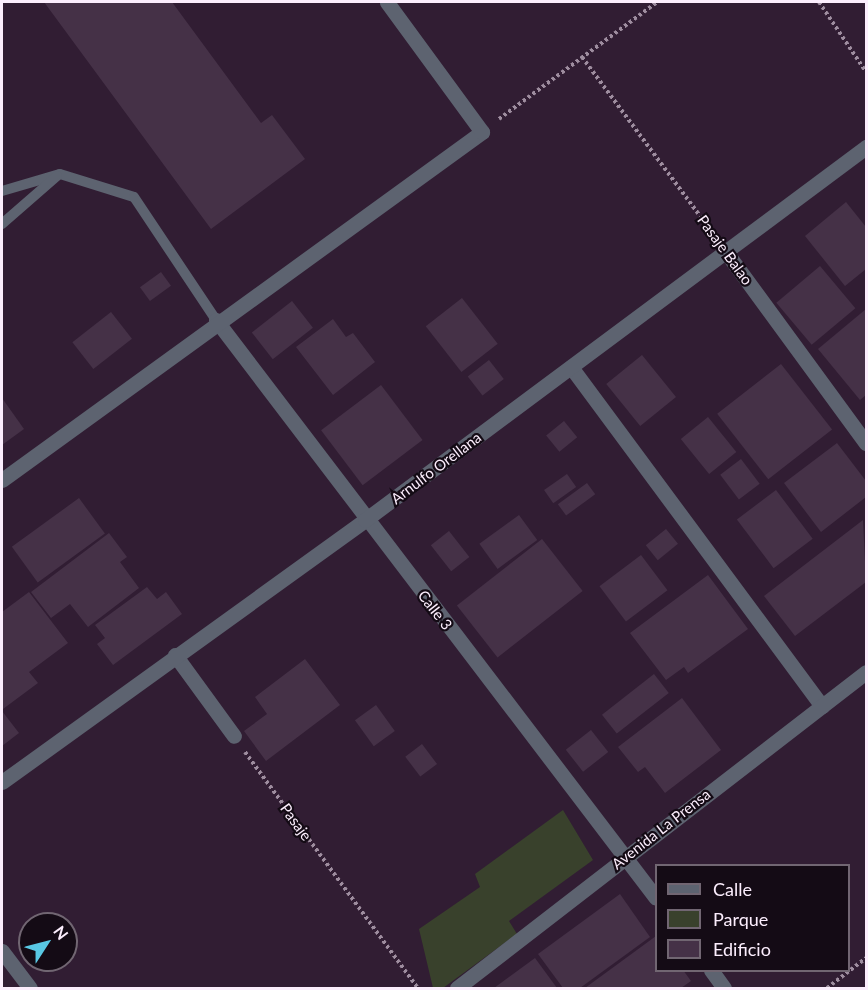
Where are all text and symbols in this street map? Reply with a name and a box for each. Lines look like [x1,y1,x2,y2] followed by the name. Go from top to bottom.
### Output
[694,212,756,288] street label: Pasaje Balao
[387,428,485,508] street label: Arnulfo Orellana
[414,587,456,633] street label: Calle 3
[608,785,714,873] street label: Avenida La Prensa
[276,800,316,844] street label: Pasaje
[655,864,850,972] legend
[713,878,752,900] text: Calle
[713,908,768,930] text: Parque
[18,912,78,972] north arrow
[50,922,73,943] text: N
[713,938,771,960] text: Edificio

